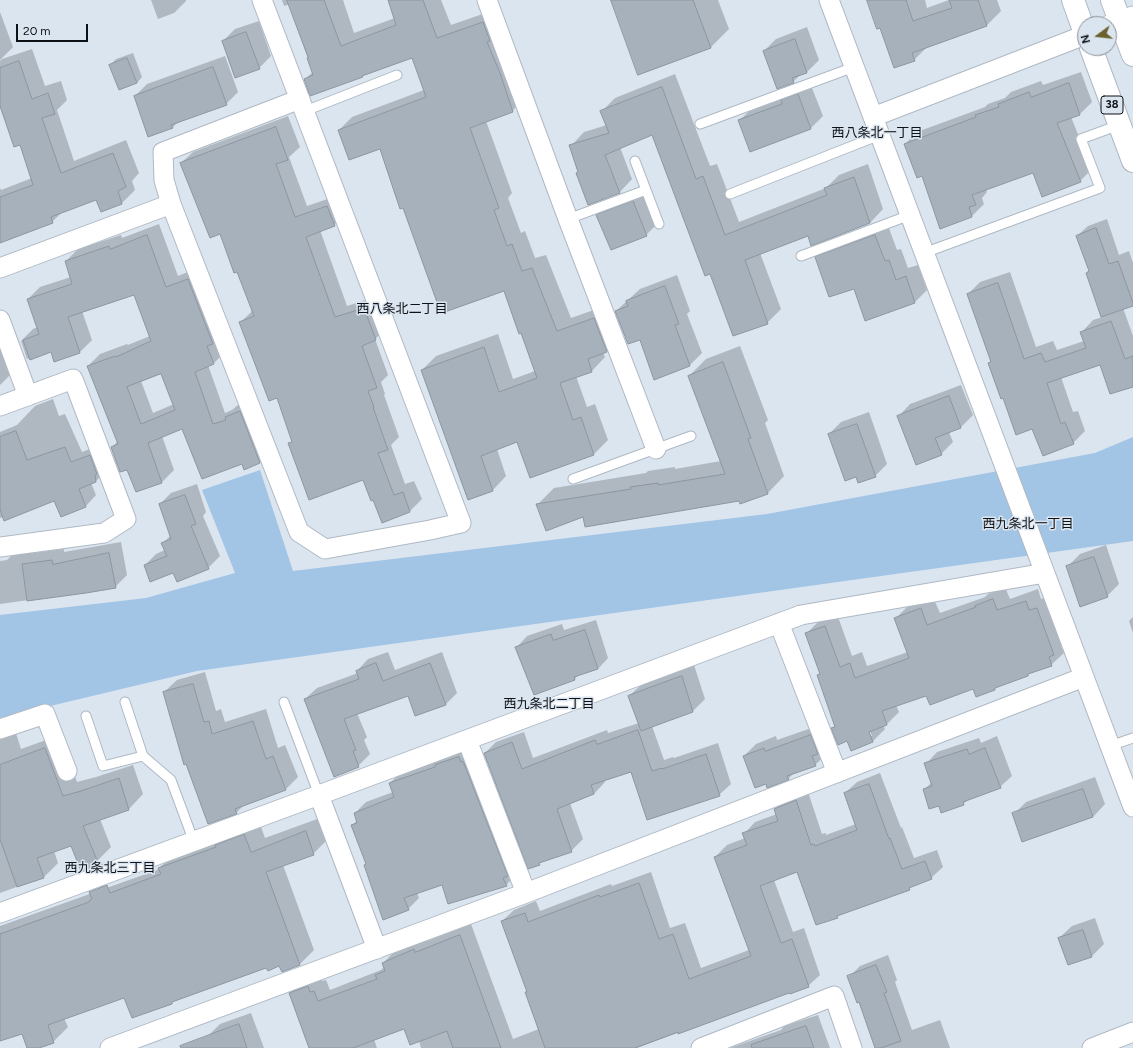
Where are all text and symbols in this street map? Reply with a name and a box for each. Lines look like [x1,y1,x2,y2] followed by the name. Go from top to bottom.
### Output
[18,16,90,42] scale bar
[1077,16,1117,56] north arrow
[23,24,51,38] text: 20 m
[1079,33,1093,45] text: N
[1101,96,1123,114] road number: 38
[832,125,922,141] district label: 西八条北一丁目
[357,301,447,317] district label: 西八条北二丁目
[983,516,1073,532] district label: 西九条北一丁目
[504,696,594,712] district label: 西九条北二丁目
[65,860,155,876] district label: 西九条北三丁目

